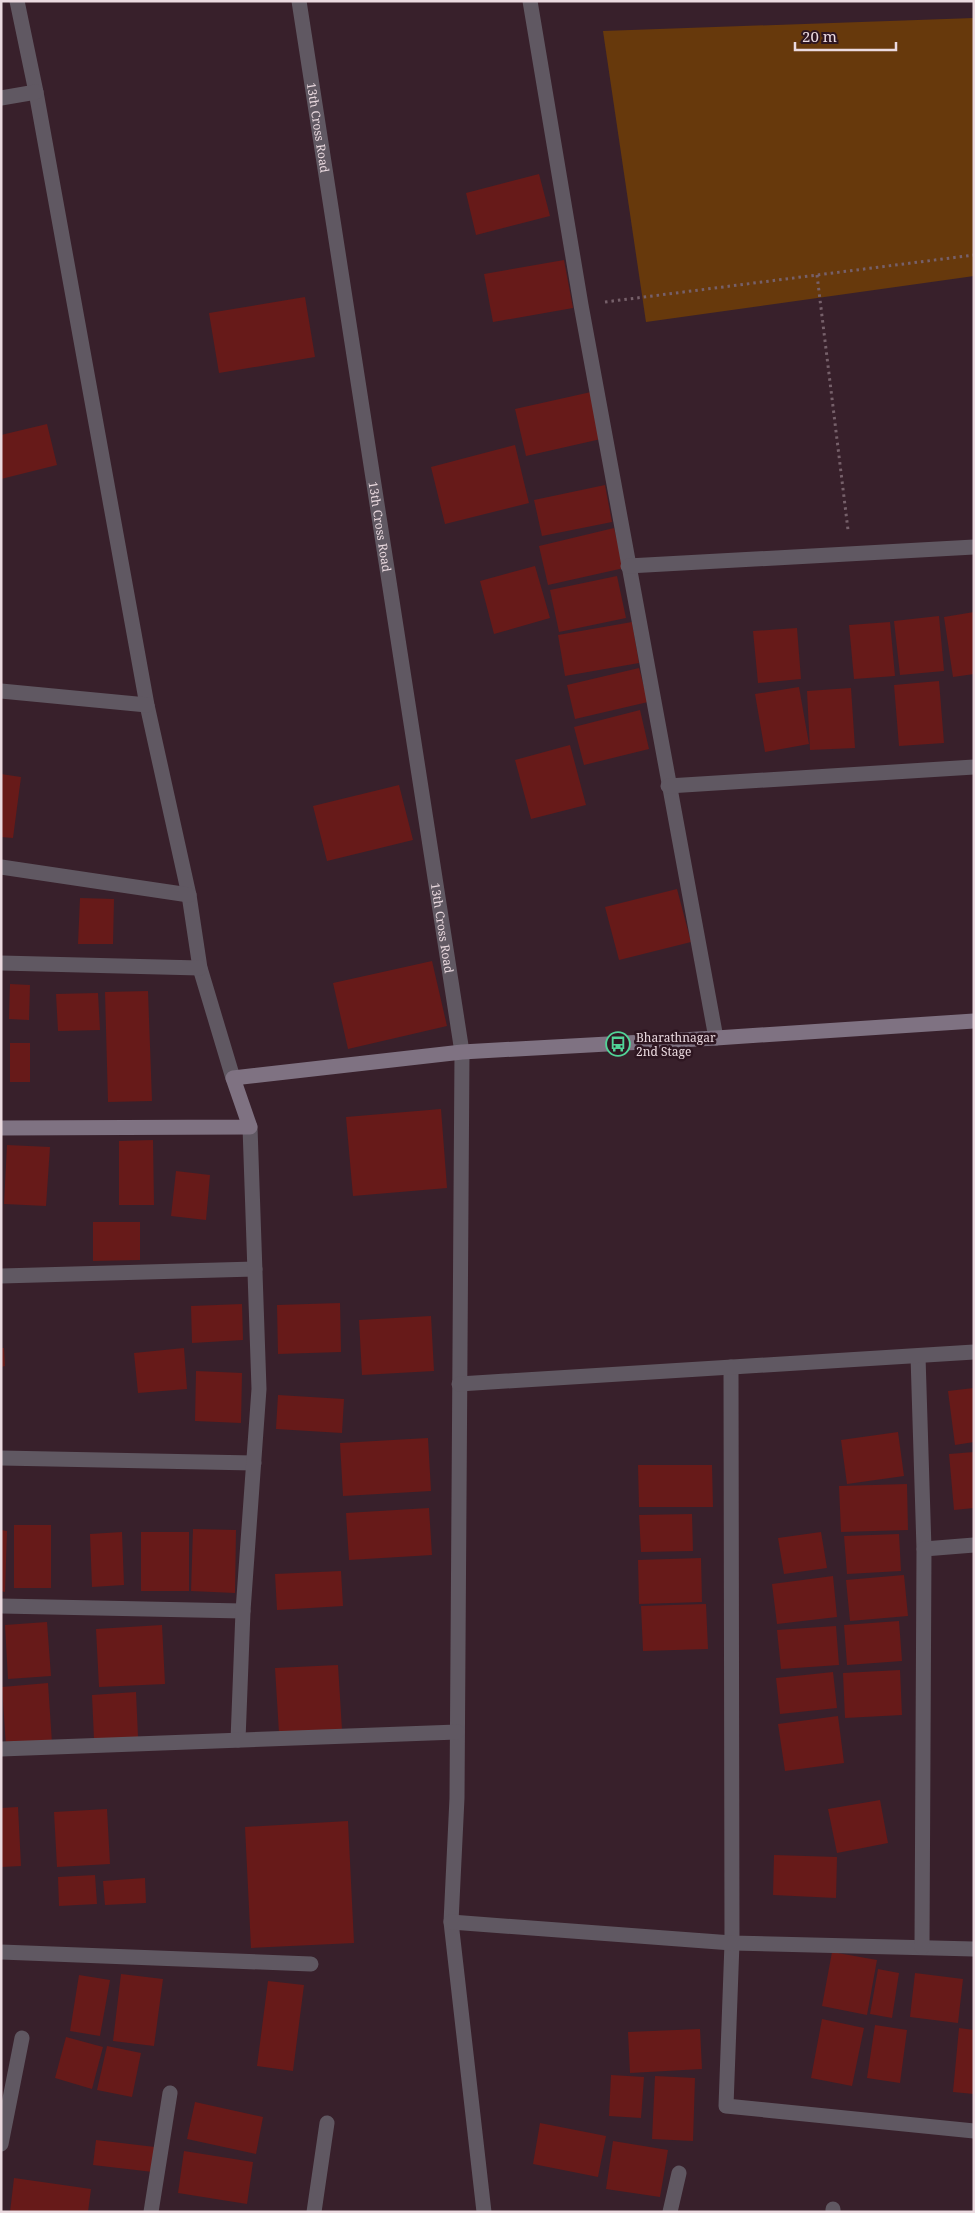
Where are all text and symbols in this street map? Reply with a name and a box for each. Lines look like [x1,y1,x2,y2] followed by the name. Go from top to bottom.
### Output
[795,20,896,52] scale bar
[802,26,837,46] text: 20 m
[303,81,334,175] street label: 13th Cross Road
[365,480,396,574] street label: 13th Cross Road
[427,881,458,975] street label: 13th Cross Road
[636,1029,716,1060] place label: Bharathnagar 2nd Stage
[605,1031,631,1057] bus stop icon: Bharathnagar 2nd Stage

